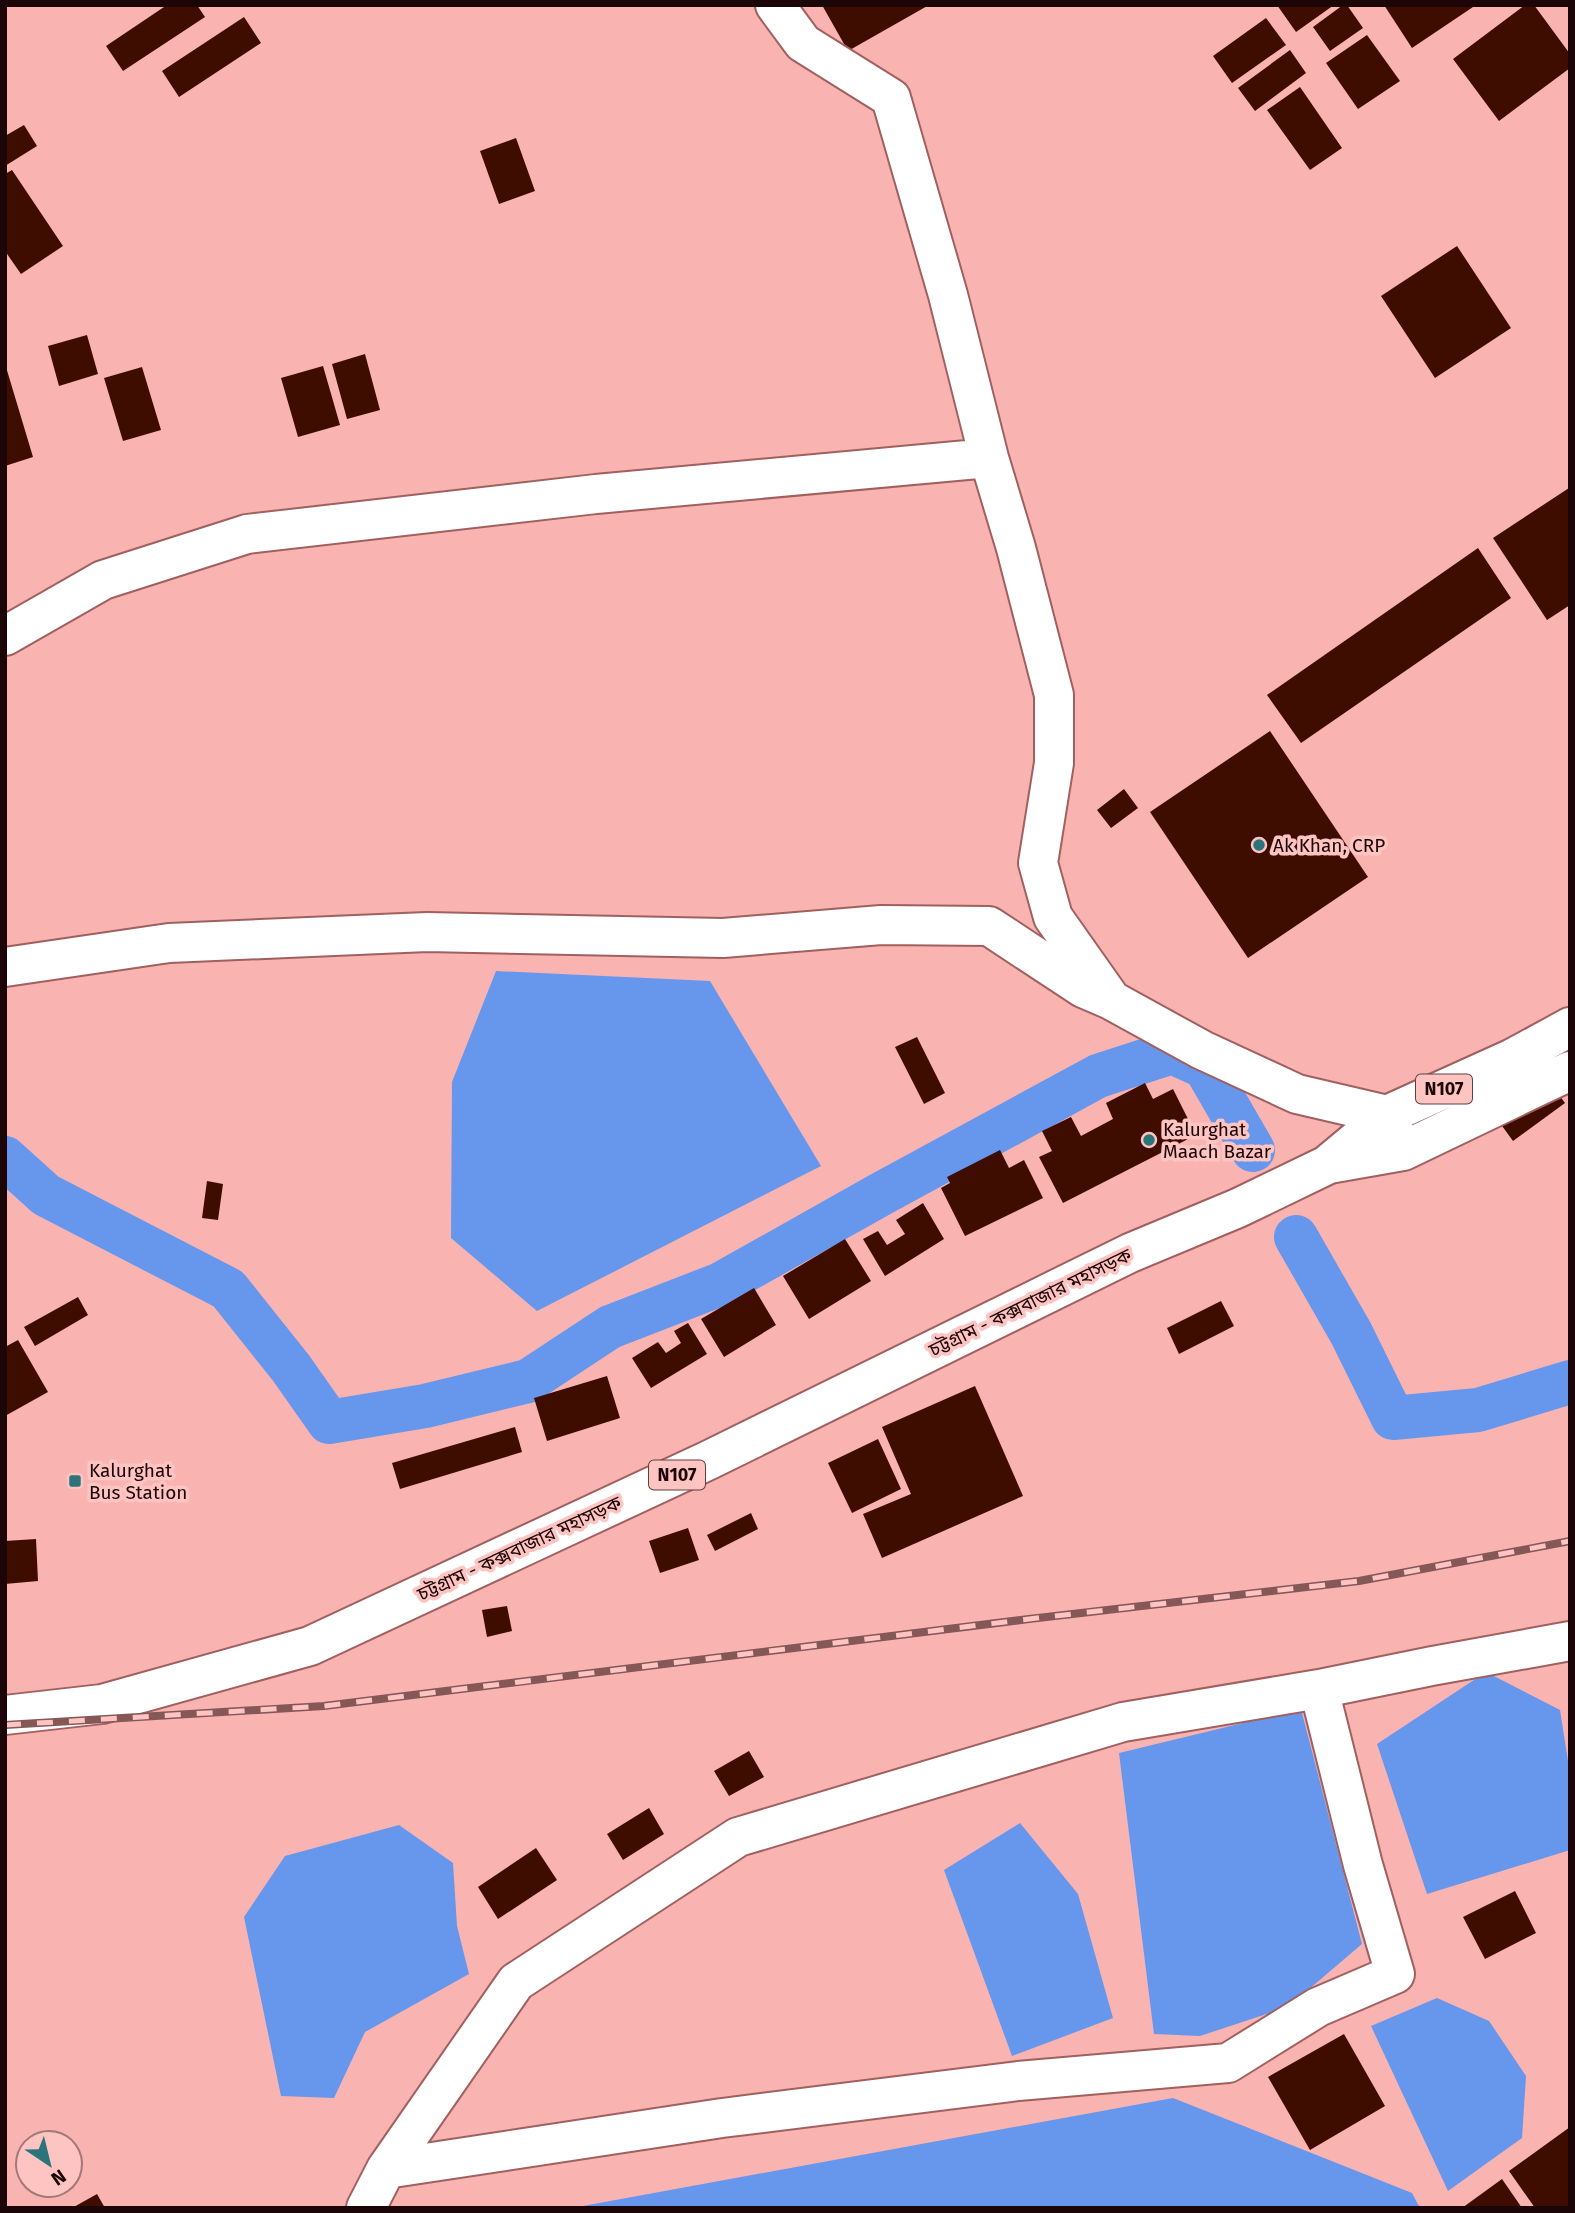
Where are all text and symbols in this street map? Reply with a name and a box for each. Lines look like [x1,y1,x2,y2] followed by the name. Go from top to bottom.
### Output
[1273,834,1385,857] place label: Ak Khan, CRP
[1251,837,1267,853] marker: Ak Khan, CRP
[1416,1074,1472,1104] road number: N107
[1163,1118,1272,1163] place label: Kalurghat Maach Bazar
[1141,1132,1157,1148] marker: Kalurghat Maach Bazar
[924,1243,1136,1362] street label: চট্টগ্রাম - কক্সবাজার মহাসড়ক
[89,1459,187,1504] place label: Kalurghat Bus Station
[649,1460,705,1490] road number: N107
[67,1473,83,1489] marker: Kalurghat Bus Station
[413,1491,625,1606] street label: চট্টগ্রাম - কক্সবাজার মহাসড়ক
[14,2129,84,2199] north arrow
[47,2164,70,2191] text: N

